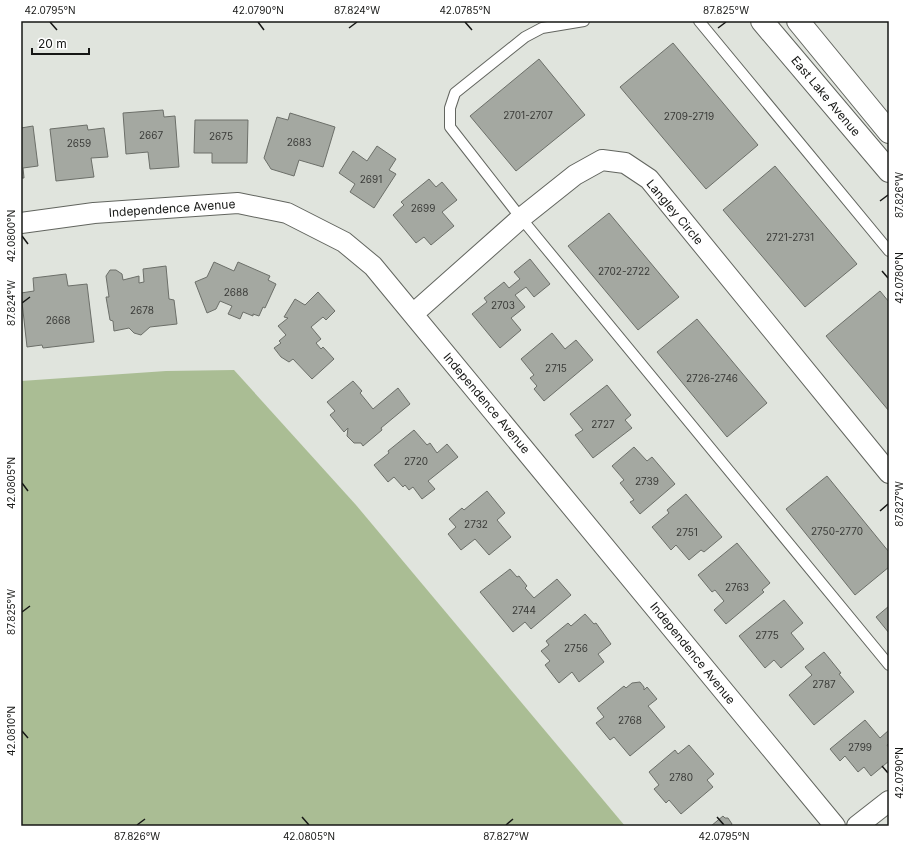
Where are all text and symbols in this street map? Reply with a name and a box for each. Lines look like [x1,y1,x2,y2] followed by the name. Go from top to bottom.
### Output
[24,4,76,16] text: 42.0795°N
[232,4,284,16] text: 42.0790°N
[334,4,380,16] text: 87.824°W
[439,4,491,16] text: 42.0785°N
[703,4,749,16] text: 87.825°W
[32,30,89,56] scale bar
[38,36,67,51] text: 20 m
[788,53,864,139] street label: East Lake Avenue
[503,109,553,121] house number: 2701-2707
[664,110,714,122] house number: 2709-2719
[139,129,163,141] house number: 2667
[209,130,233,142] house number: 2675
[287,136,311,148] house number: 2683
[67,137,91,149] house number: 2659
[893,172,905,218] text: 87.826°W
[360,173,382,185] house number: 2691
[643,176,707,248] street label: Langley Circle
[108,196,236,220] street label: Independence Avenue
[411,202,435,214] house number: 2699
[5,210,17,262] text: 42.0800°N
[766,231,814,243] house number: 2721-2731
[893,252,905,304] text: 42.0780°N
[598,265,650,277] house number: 2702-2722
[5,280,17,326] text: 87.824°W
[224,286,248,298] house number: 2688
[491,299,515,311] house number: 2703
[130,304,154,316] house number: 2678
[46,314,70,326] house number: 2668
[440,350,534,456] street label: Independence Avenue
[545,362,567,374] house number: 2715
[686,372,738,384] house number: 2726-2746
[591,418,615,430] house number: 2727
[404,455,428,467] house number: 2720
[5,457,17,509] text: 42.0805°N
[635,475,659,487] house number: 2739
[893,481,905,527] text: 87.827°W
[464,518,488,530] house number: 2732
[811,525,863,537] house number: 2750-2770
[676,526,698,538] house number: 2751
[725,581,749,593] house number: 2763
[5,589,17,635] text: 87.825°W
[647,599,739,707] street label: Independence Avenue
[512,604,536,616] house number: 2744
[755,629,779,641] house number: 2775
[564,642,588,654] house number: 2756
[812,678,836,690] house number: 2787
[5,706,17,756] text: 42.0810°N
[618,714,642,726] house number: 2768
[848,741,872,753] house number: 2799
[893,747,905,799] text: 42.0790°N
[669,771,693,783] house number: 2780
[114,830,160,842] text: 87.826°W
[283,830,335,842] text: 42.0805°N
[483,830,529,842] text: 87.827°W
[698,830,750,842] text: 42.0795°N

